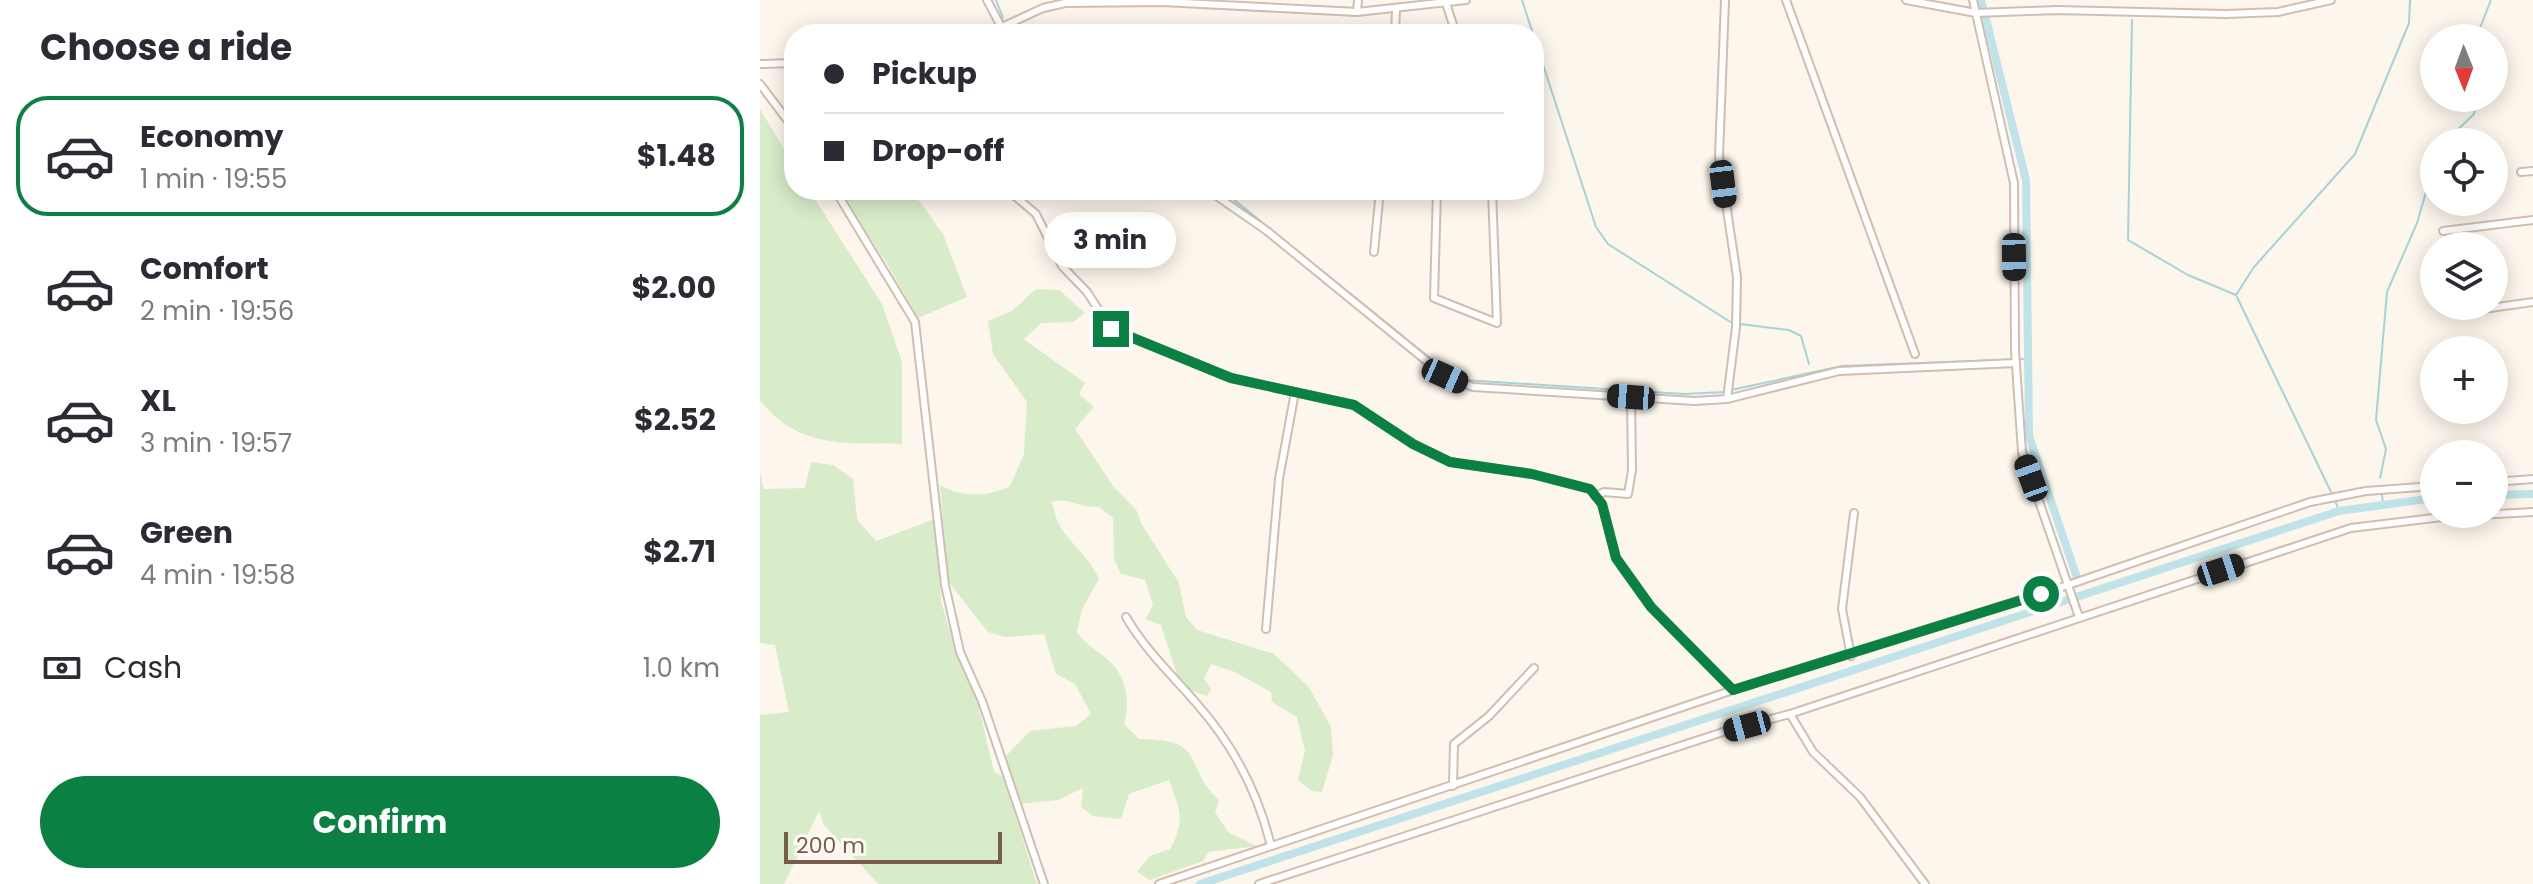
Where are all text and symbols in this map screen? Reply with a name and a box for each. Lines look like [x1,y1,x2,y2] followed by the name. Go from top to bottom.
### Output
[40,22,292,73] text: Choose a ride
[2420,24,2508,112] north arrow
[2420,24,2508,528] map controls
[872,52,977,95] text: Pickup
[140,115,284,158] text: Economy
[44,120,116,192] icon: car
[2420,128,2508,216] button: locate
[872,129,1004,172] text: Drop-off
[637,134,716,177] text: $1.48
[1708,159,1738,209] car
[140,161,287,197] text: 1 min · 19:55
[1045,213,1177,269] callout: 3 min
[1073,222,1147,258] text: 3 min
[2420,232,2508,320] button: layers
[2002,233,2026,281] car
[140,247,269,290] text: Comfort
[44,252,116,324] icon: car
[632,266,716,309] text: $2.00
[140,293,294,329] text: 2 min · 19:56
[1093,311,1129,347] route end
[2420,336,2508,424] button: +
[1418,355,1472,397] car
[140,379,176,422] text: XL
[1606,383,1656,411] car
[44,384,116,456] icon: car
[634,398,716,441] text: $2.52
[140,425,292,461] text: 3 min · 19:57
[2420,440,2508,528] button: −
[2012,451,2050,505] car
[140,511,233,554] text: Green
[44,516,116,588] icon: car
[643,530,716,573] text: $2.71
[2194,551,2248,589] car
[140,557,295,593] text: 4 min · 19:58
[2023,576,2059,612] route start
[40,646,84,690] icon: cash
[104,646,182,689] text: Cash
[643,650,720,686] text: 1.0 km
[1721,708,1773,744] car
[40,776,720,868] button: Confirm
[784,828,1002,864] scale bar
[796,830,865,861] text: 200 m

